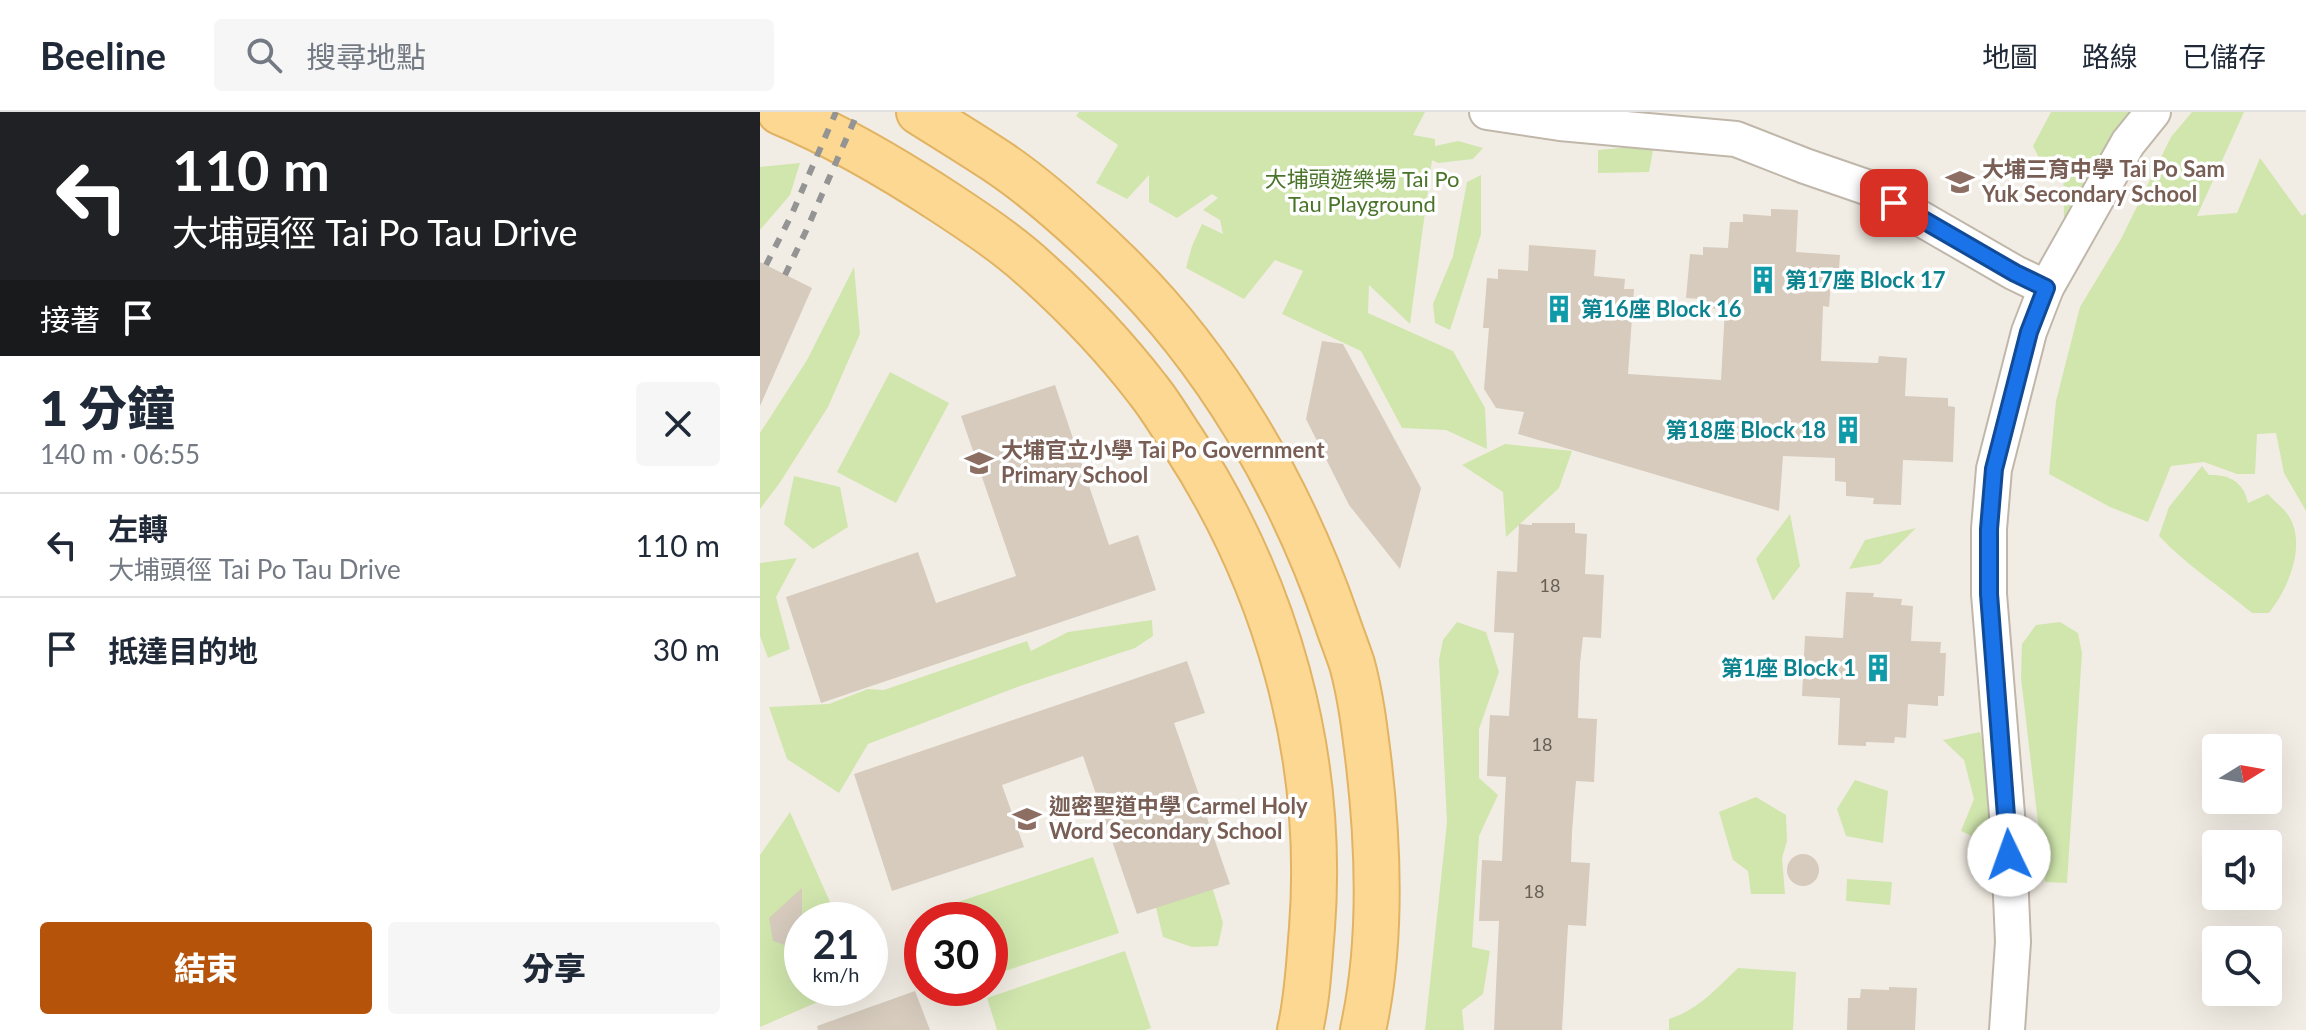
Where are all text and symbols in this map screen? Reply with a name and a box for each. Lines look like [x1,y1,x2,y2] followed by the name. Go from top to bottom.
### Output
[214,19,774,91] search box
[40,32,166,78] text: Beeline
[242,33,286,77] icon: search
[306,38,426,74] text: 搜尋地點
[1982,39,2038,73] text: 地圖
[2082,39,2138,73] text: 路線
[2182,39,2266,73] text: 已儲存
[172,136,330,203] text: 110 m
[40,144,144,248] icon: left
[1981,155,2225,207] place label: 大埔三育中學 Tai Po Sam Yuk Secondary School
[1264,165,1460,217] park label: 大埔頭遊樂場 Tai Po Tau Playground
[1945,167,1975,197] school or university icon: 大埔三育中學 Tai Po Sam Yuk Secondary School
[1860,169,1928,237] pin
[1872,181,1916,225] icon: arrive
[172,210,577,254] text: 大埔頭徑 Tai Po Tau Drive
[1748,265,1778,295] building icon: 第17座 Block 17
[1785,266,1946,293] place label: 第17座 Block 17
[1544,294,1574,324] building icon: 第16座 Block 16
[1581,295,1742,322] place label: 第16座 Block 16
[116,296,160,340] icon: arrive
[40,301,100,337] text: 接著
[40,379,175,436] text: 1 分鐘
[636,382,720,466] button: close
[1833,415,1863,445] building icon: 第18座 Block 18
[1665,416,1826,443] place label: 第18座 Block 18
[1001,436,1325,488] place label: 大埔官立小學 Tai Po Government Primary School
[40,438,200,470] text: 140 m · 06:55
[964,448,994,478] school or university icon: 大埔官立小學 Tai Po Government Primary School
[108,510,168,546] text: 左轉
[40,523,84,567] icon: left
[635,527,720,563] text: 110 m
[108,553,401,585] text: 大埔頭徑 Tai Po Tau Drive
[1540,574,1560,596] house number: 18
[40,627,84,671] icon: arrive
[653,631,720,667] text: 30 m
[108,632,258,668] text: 抵達目的地
[1863,653,1893,683] building icon: 第1座 Block 1
[1721,654,1856,681] place label: 第1座 Block 1
[1532,733,1552,755] house number: 18
[2202,734,2282,814] north arrow
[2202,734,2282,1006] map controls
[1049,792,1308,844] place label: 迦密聖道中學 Carmel Holy Word Secondary School
[1012,804,1042,834] school or university icon: 迦密聖道中學 Carmel Holy Word Secondary School
[1967,813,2051,897] position arrow
[2202,830,2282,910] button: sound
[1524,880,1544,902] house number: 18
[904,902,1008,1006] speed limit sign: 30
[813,920,859,968] text: 21
[40,922,372,1014] button: 結束
[388,922,720,1014] button: 分享
[2202,926,2282,1006] button: search
[813,962,859,986] text: km/h

